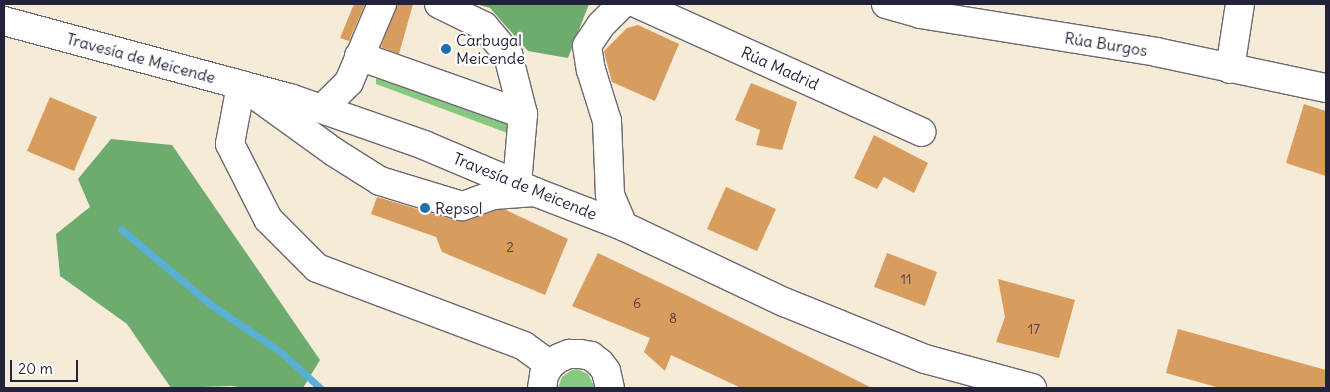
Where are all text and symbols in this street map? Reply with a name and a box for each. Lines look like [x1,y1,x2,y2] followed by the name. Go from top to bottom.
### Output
[1063,28,1149,60] street label: Rúa Burgos
[64,29,218,87] street label: Travesía de Meicende
[456,30,525,68] place label: Carbugal Meicende
[738,42,822,94] street label: Rúa Madrid
[440,43,452,55] marker: Carbugal Meicende
[450,148,600,224] street label: Travesía de Meicende
[435,198,482,218] place label: Repsol
[419,202,431,214] marker: Repsol
[506,239,514,255] house number: 2
[900,271,912,287] house number: 11
[633,295,641,311] house number: 6
[669,310,677,326] house number: 8
[1028,321,1040,337] house number: 17
[12,350,80,382] scale bar
[18,359,53,378] text: 20 m

